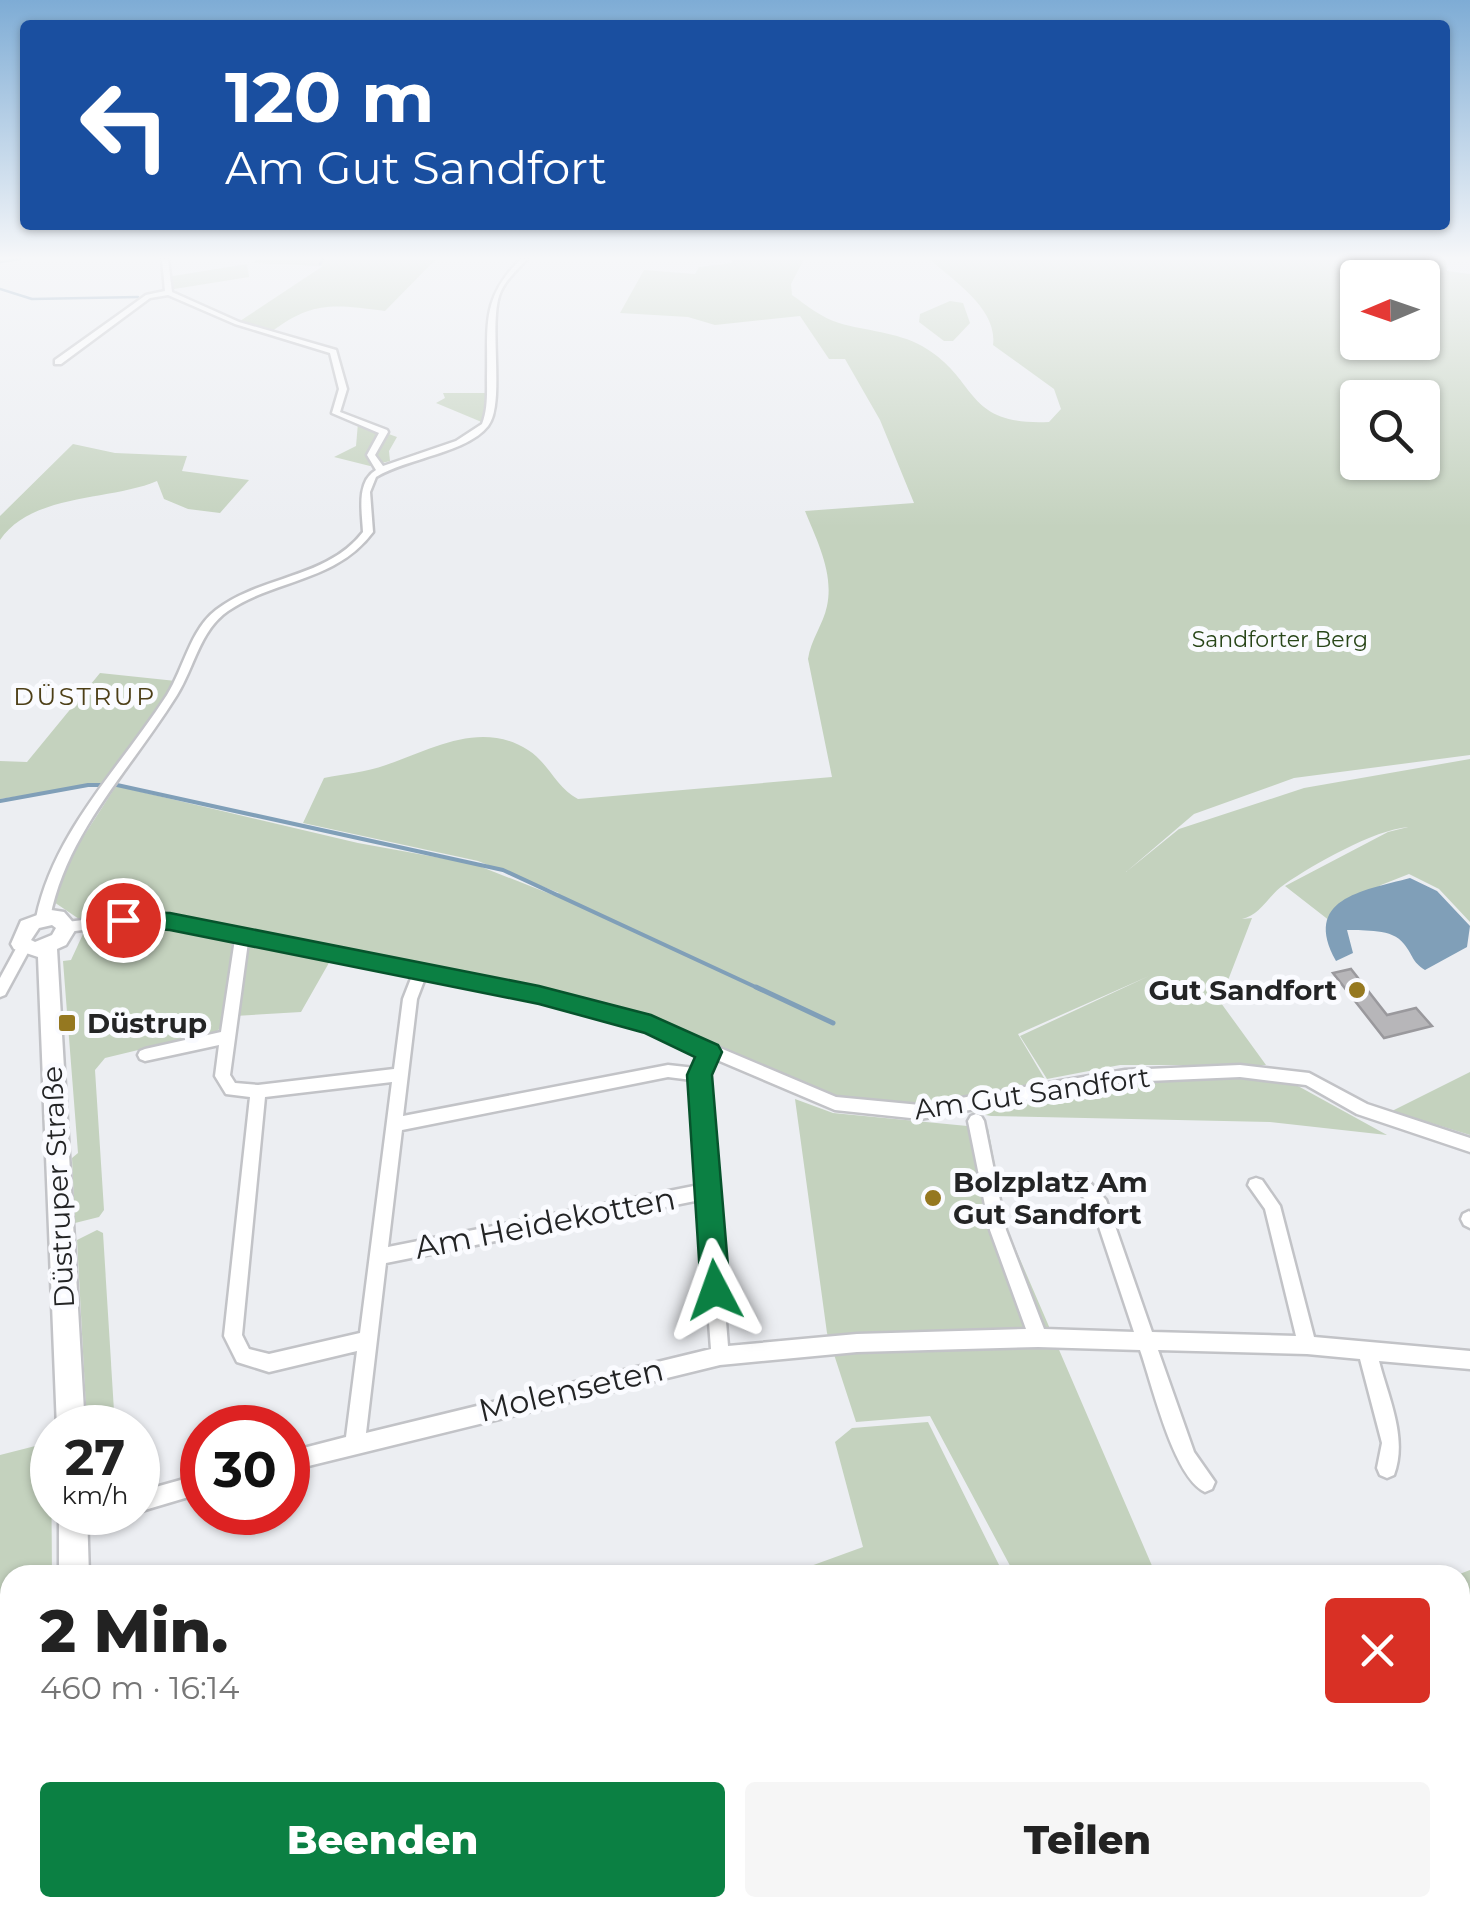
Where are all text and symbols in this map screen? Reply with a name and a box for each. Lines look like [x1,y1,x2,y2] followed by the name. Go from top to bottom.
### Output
[225,54,435,140] text: 120 m
[60,60,190,190] icon: left
[225,140,607,195] text: Am Gut Sandfort
[1340,260,1440,360] north arrow
[1340,260,1440,480] map controls
[1340,380,1440,480] button: search
[1192,626,1368,653] park label: Sandforter Berg
[13,681,157,711] district label: DÜSTRUP
[81,878,166,963] pin
[96,893,151,948] icon: arrive
[1148,973,1337,1007] place label: Gut Sandfort
[1346,979,1368,1001] marker: Gut Sandfort
[87,1006,207,1040] place label: Düstrup
[56,1012,78,1034] marker: Düstrup
[912,1060,1152,1126] street label: Am Gut Sandfort
[35,1065,81,1309] street label: Düstruper Straße
[953,1165,1148,1231] place label: Bolzplatz Am Gut Sandfort
[411,1178,679,1267] street label: Am Heidekotten
[922,1187,944,1209] marker: Bolzplatz Am Gut Sandfort
[663,1238,767,1342] position arrow
[475,1349,667,1430] street label: Molenseten
[180,1405,310,1535] speed limit sign: 30
[65,1427,125,1488] text: 27
[62,1480,128,1510] text: km/h
[40,1594,228,1667] text: 2 Min.
[1325,1598,1430,1703] button: close
[40,1668,240,1707] text: 460 m · 16:14
[40,1782,725,1897] button: Beenden
[745,1782,1430,1897] button: Teilen

